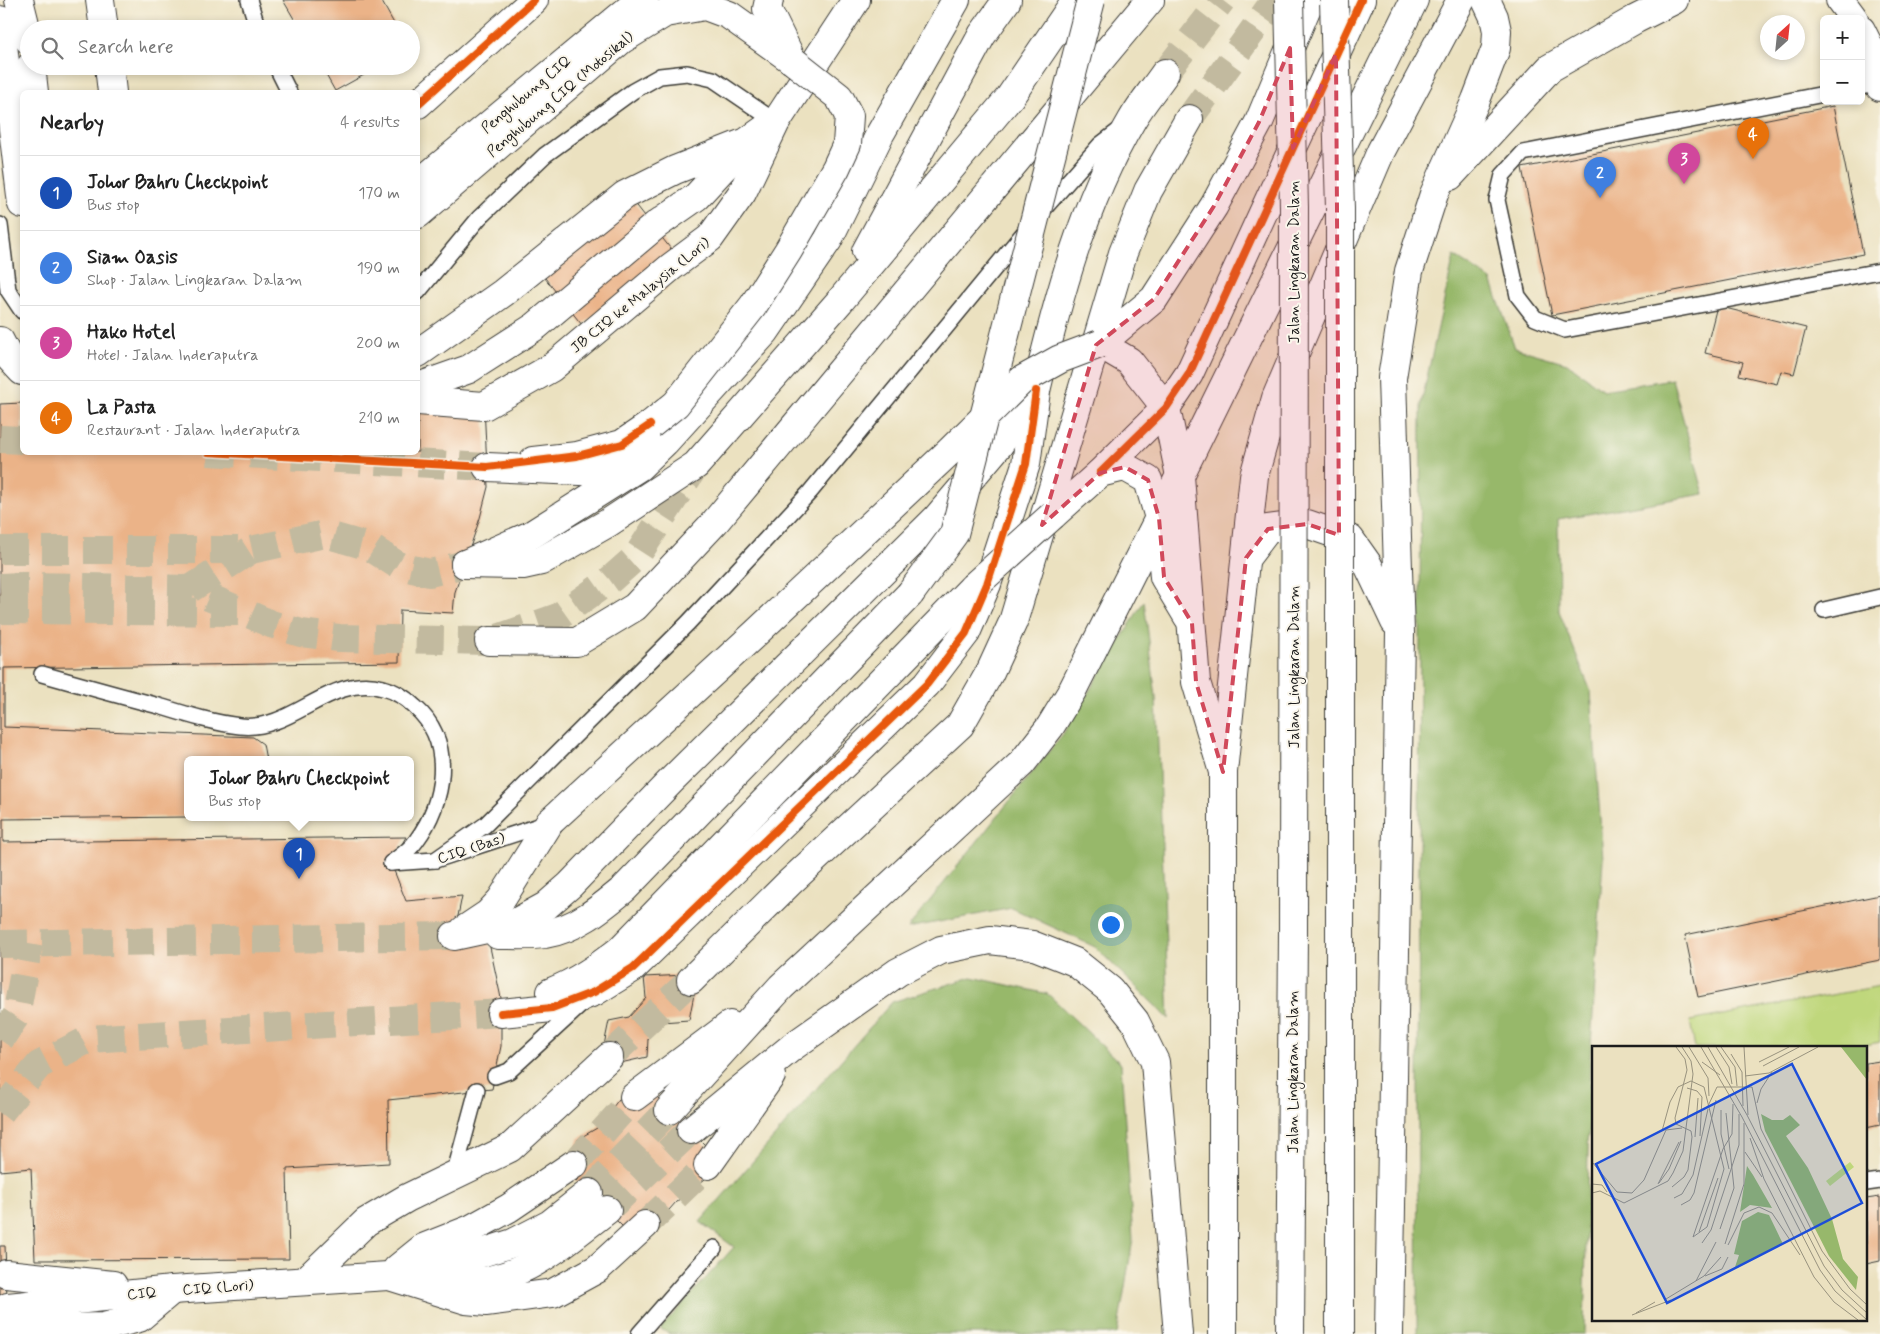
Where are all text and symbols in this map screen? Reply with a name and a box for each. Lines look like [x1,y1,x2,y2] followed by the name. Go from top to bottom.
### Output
[1760,15,1805,60] north arrow
[1820,15,1865,105] map controls
[1820,15,1865,60] button: +
[20,20,420,75] search box
[483,27,639,163] street label: Penghubung CIQ (Motosikal)
[38,34,66,62] icon: search
[78,35,174,60] text: Search here
[477,51,577,139] street label: Penghubung CIQ
[1820,60,1865,105] button: −
[40,109,104,137] text: Nearby
[340,112,400,133] text: 4 results
[1737,118,1769,159] pin: 4
[1668,143,1700,184] pin: 3
[1584,157,1616,198] pin: 2
[87,170,268,195] text: Johor Bahru Checkpoint
[1285,181,1306,343] street label: Jalan Lingkaran Dalam
[52,183,60,204] text: 1
[358,183,400,204] text: 170 m
[87,195,140,216] text: Bus stop
[567,233,715,358] street label: JB CIQ ke Malaysia (Lori)
[87,245,178,270] text: Siam Oasis
[52,258,60,279] text: 2
[357,258,400,279] text: 190 m
[87,270,302,291] text: Shop · Jalan Lingkaran Dalam
[87,320,175,345] text: Hako Hotel
[52,333,60,354] text: 3
[356,333,400,354] text: 200 m
[87,345,258,366] text: Hotel · Jalan Inderaputra
[87,395,156,420] text: La Pasta
[51,408,61,429] text: 4
[359,408,400,429] text: 210 m
[87,420,300,441] text: Restaurant · Jalan Inderaputra
[1285,586,1306,748] street label: Jalan Lingkaran Dalam
[184,756,414,821] popup
[208,766,390,791] text: Johor Bahru Checkpoint
[208,791,261,812] text: Bus stop
[435,828,508,869] street label: CIQ (Bas)
[283,838,315,879] pin: 1
[1098,912,1124,938] your location
[1284,991,1305,1153] street label: Jalan Lingkaran Dalam
[1592,1046,1868,1322] inset map
[182,1275,255,1300] street label: CIQ (Lori)
[126,1282,158,1306] street label: CIQ

